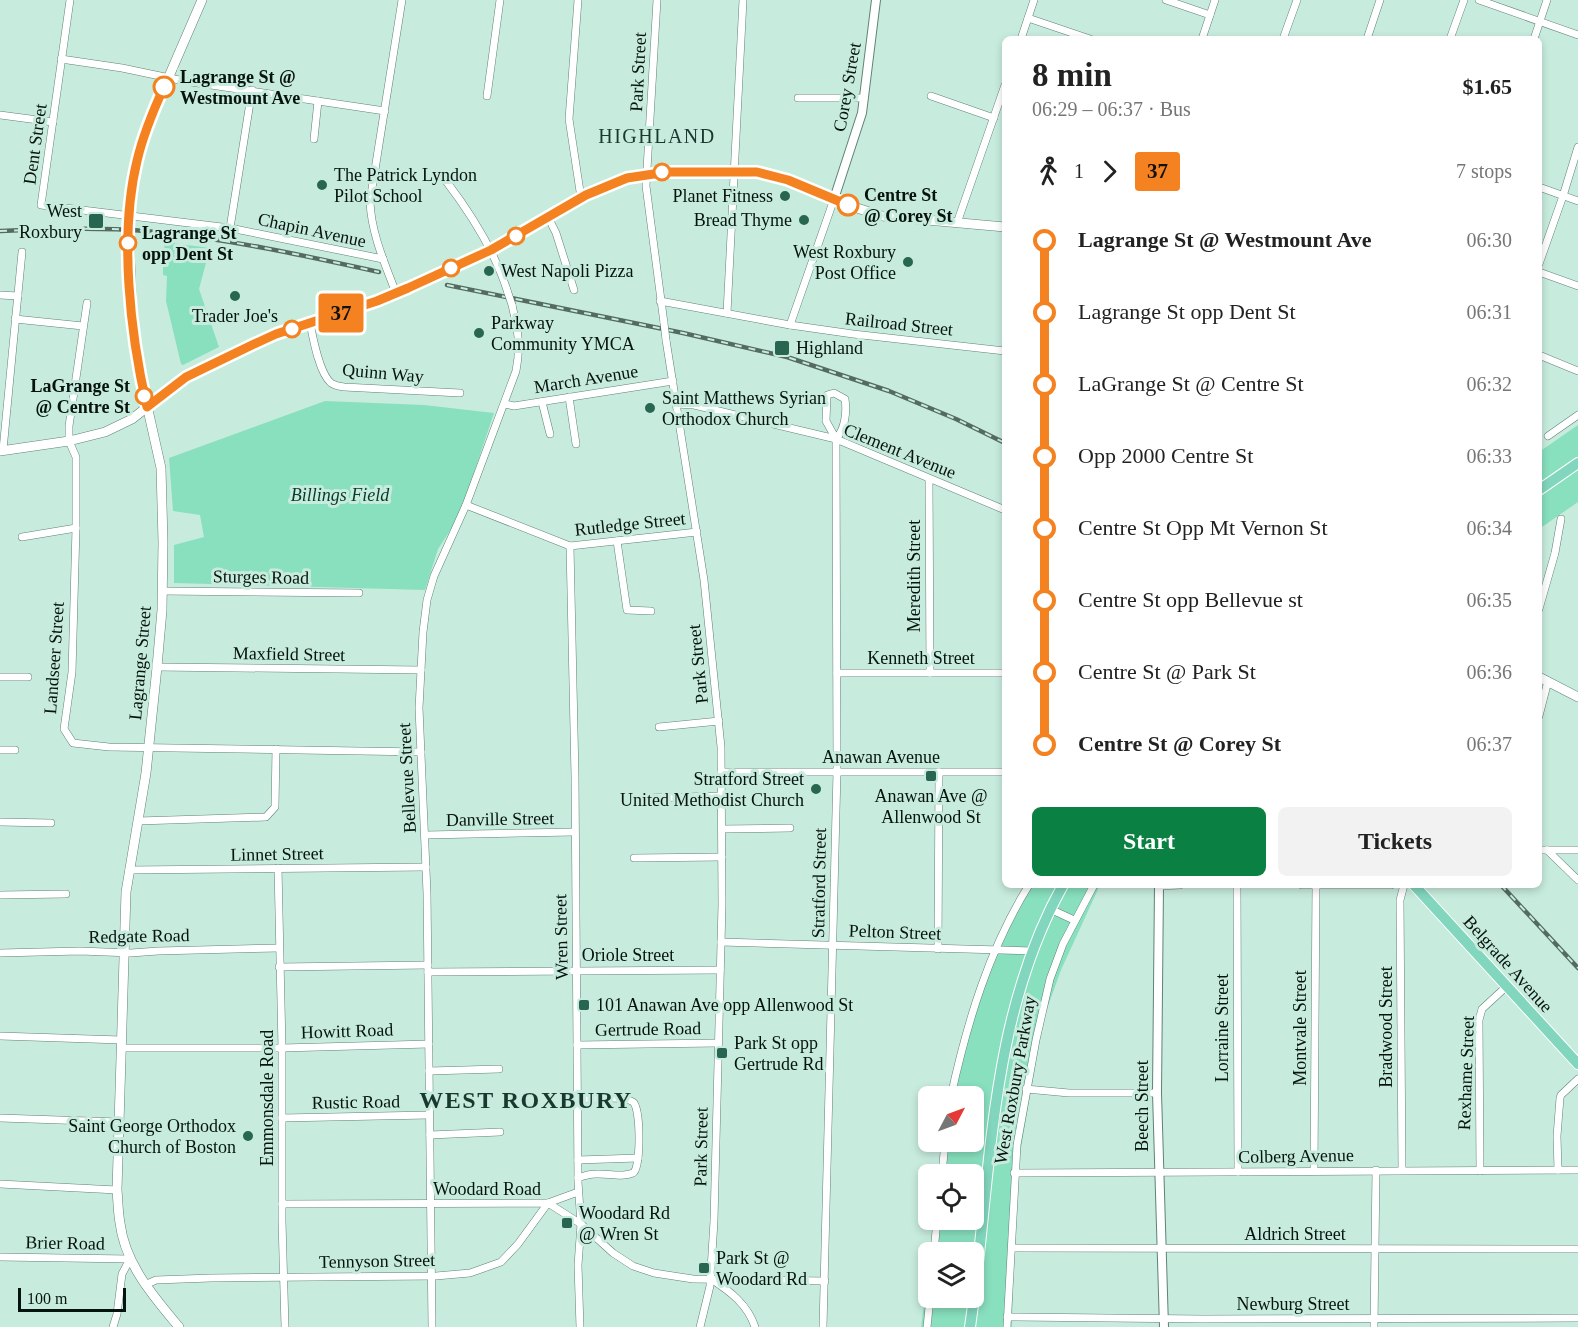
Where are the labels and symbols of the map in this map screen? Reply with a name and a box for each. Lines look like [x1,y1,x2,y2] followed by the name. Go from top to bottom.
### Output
[626,32,650,112] street label: Park Street
[829,41,865,133] street label: Corey Street
[180,67,300,108] place label: Lagrange St @ Westmount Ave
[153,76,175,98] marker: Lagrange St @ Westmount Ave
[19,102,51,186] street label: Dent Street
[598,125,716,147] district label: HIGHLAND
[653,163,671,181] unlabelled marker
[334,165,477,206] place label: The Patrick Lyndon Pilot School
[315,178,329,192] marker: The Patrick Lyndon Pilot School
[864,185,952,226] place label: Centre St @ Corey St
[672,186,773,206] place label: Planet Fitness
[778,189,792,203] marker: Planet Fitness
[837,194,859,216] marker: Centre St @ Corey St
[19,201,82,242] place label: West Roxbury
[256,209,368,251] street label: Chapin Avenue
[694,210,792,230] place label: Bread Thyme
[87,212,105,230] marker: West Roxbury
[797,213,811,227] marker: Bread Thyme
[142,223,237,264] place label: Lagrange St opp Dent St
[507,227,525,245] unlabelled marker
[119,234,137,252] marker: Lagrange St opp Dent St
[793,242,896,283] place label: West Roxbury Post Office
[901,255,915,269] marker: West Roxbury Post Office
[442,259,460,277] unlabelled marker
[501,261,634,281] place label: West Napoli Pizza
[482,264,496,278] marker: West Napoli Pizza
[228,289,242,303] marker: Trader Joe's
[314,294,368,332] line badge: 37
[192,306,278,326] place label: Trader Joe's
[844,308,954,340] street label: Railroad Street
[491,313,635,354] place label: Parkway Community YMCA
[283,320,301,338] unlabelled marker
[472,326,486,340] marker: Parkway Community YMCA
[796,338,863,358] place label: Highland
[773,339,791,357] marker: Highland
[341,359,425,387] street label: Quinn Way
[533,361,639,397] street label: March Avenue
[30,376,130,417] place label: LaGrange St @ Centre St
[135,387,153,405] marker: LaGrange St @ Centre St
[662,388,826,429] place label: Saint Matthews Syrian Orthodox Church
[643,401,657,415] marker: Saint Matthews Syrian Orthodox Church
[841,419,959,483] street label: Clement Avenue
[291,485,390,505] park label: Billings Field
[574,508,686,540] street label: Rutledge Street
[904,520,924,632] street label: Meredith Street
[213,566,309,588] street label: Sturges Road
[40,601,68,715] street label: Landseer Street
[125,605,155,721] street label: Lagrange Street
[684,623,712,705] street label: Park Street
[233,643,345,665] street label: Maxfield Street
[867,648,975,668] street label: Kenneth Street
[394,722,420,834] street label: Bellevue Street
[822,747,940,767] street label: Anawan Avenue
[620,769,804,810] place label: Stratford Street United Methodist Church
[924,769,938,783] marker: Anawan Ave @ Allenwood St
[809,782,823,796] marker: Stratford Street United Methodist Church
[874,786,988,827] place label: Anawan Ave @ Allenwood St
[446,808,554,830] street label: Danville Street
[808,828,830,938] street label: Stratford Street
[230,843,324,865] street label: Linnet Street
[550,894,572,980] street label: Wren Street
[1459,912,1557,1016] street label: Belgrade Avenue
[848,920,942,944] street label: Pelton Street
[88,925,190,947] street label: Redgate Road
[582,945,674,965] street label: Oriole Street
[1376,966,1396,1088] street label: Bradwood Street
[1290,970,1310,1086] street label: Montvale Street
[1212,974,1232,1082] street label: Lorraine Street
[990,994,1040,1166] street label: West Roxbury Parkway
[596,995,853,1015] place label: 101 Anawan Ave opp Allenwood St
[577,998,591,1012] marker: 101 Anawan Ave opp Allenwood St
[1454,1015,1478,1131] street label: Rexhame Street
[595,1018,701,1040] street label: Gertrude Road
[300,1019,394,1043] street label: Howitt Road
[257,1030,277,1166] street label: Emmonsdale Road
[734,1033,823,1074] place label: Park St opp Gertrude Rd
[715,1046,729,1060] marker: Park St opp Gertrude Rd
[1132,1060,1152,1152] street label: Beech Street
[918,1086,984,1152] north arrow
[419,1087,633,1113] district label: WEST ROXBURY
[312,1091,400,1113] street label: Rustic Road
[690,1107,712,1187] street label: Park Street
[68,1116,236,1157] place label: Saint George Orthodox Church of Boston
[241,1129,255,1143] marker: Saint George Orthodox Church of Boston
[1238,1145,1354,1167] street label: Colberg Avenue
[433,1179,541,1199] street label: Woodard Road
[579,1203,670,1244] place label: Woodard Rd @ Wren St
[560,1216,574,1230] marker: Woodard Rd @ Wren St
[1244,1224,1346,1244] street label: Aldrich Street
[25,1232,105,1254] street label: Brier Road
[716,1248,807,1289] place label: Park St @ Woodard Rd
[319,1250,435,1272] street label: Tennyson Street
[697,1261,711,1275] marker: Park St @ Woodard Rd
[18,1285,126,1312] scale bar
[1236,1294,1350,1314] street label: Newburg Street

